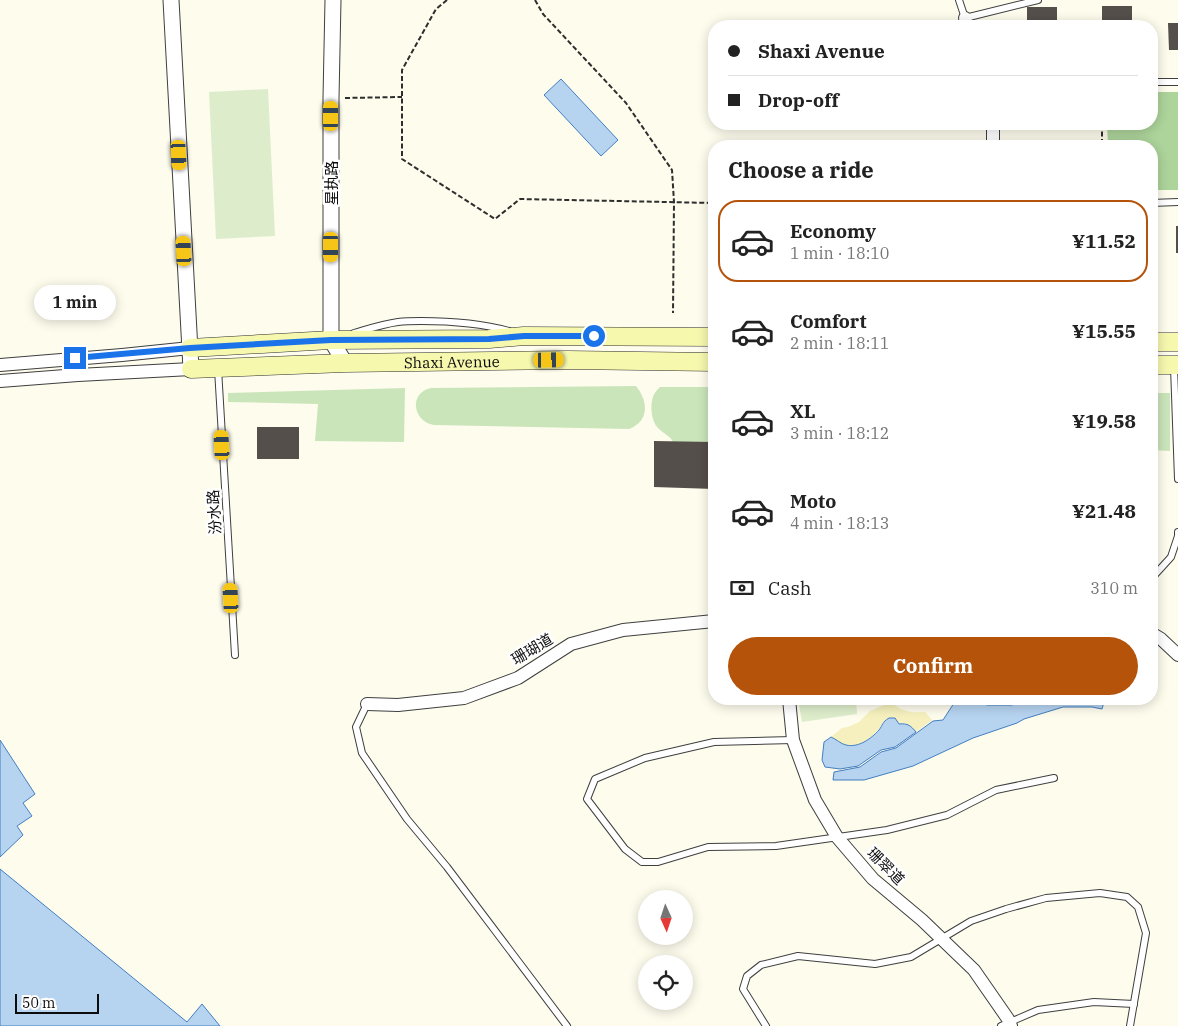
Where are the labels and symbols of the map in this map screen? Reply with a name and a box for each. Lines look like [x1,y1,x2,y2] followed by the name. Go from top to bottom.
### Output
[323,101,338,131] car
[170,140,187,170] car
[322,160,341,206] street label: 星执路
[323,232,338,262] car
[175,236,192,266] car
[34,286,116,320] callout: 1 min
[583,325,605,347] route start
[64,347,86,369] route end
[404,351,500,372] street label: Shaxi Avenue
[533,352,564,368] car
[213,430,230,460] car
[203,489,225,535] street label: 汾水路
[222,583,239,613] car
[508,629,556,669] street label: 珊瑚道
[863,843,909,889] street label: 珊翠道
[638,890,692,945] north arrow
[15,991,99,1014] scale bar

